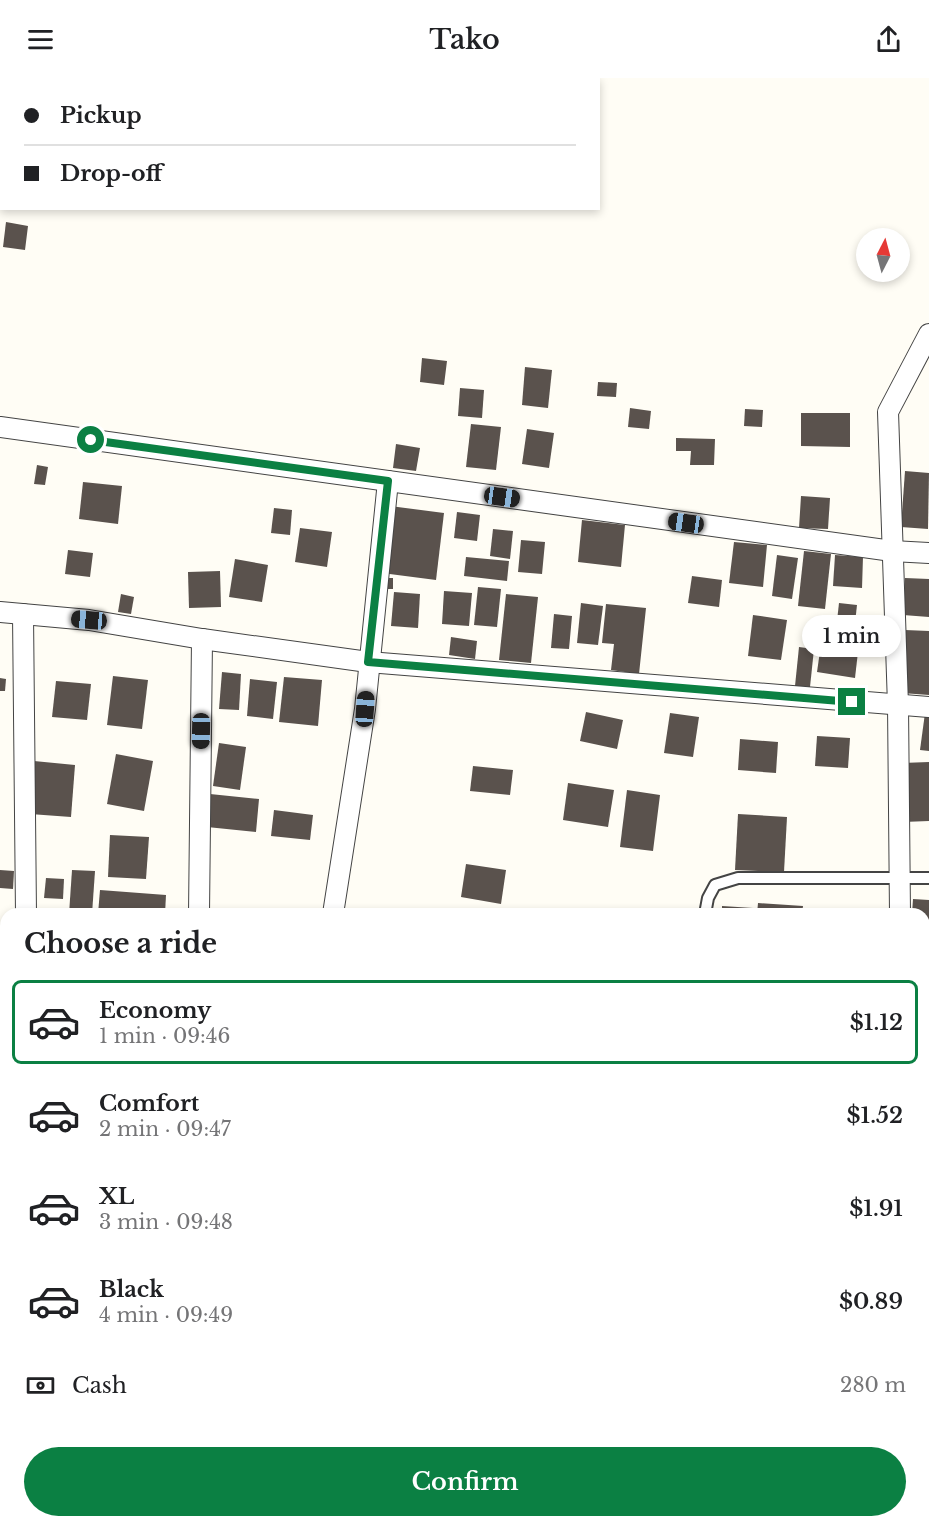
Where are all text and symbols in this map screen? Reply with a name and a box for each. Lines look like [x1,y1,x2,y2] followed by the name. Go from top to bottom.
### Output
[24,23,57,56] icon: menu
[429,23,500,56] text: Tako
[872,23,905,56] icon: share
[60,102,142,129] text: Pickup
[60,160,162,187] text: Drop-off
[856,228,910,282] north arrow
[856,228,910,282] map controls
[77,426,104,453] route start
[483,486,521,508] car
[667,512,705,534] car
[70,609,108,631] car
[802,615,902,657] callout: 1 min
[823,624,880,648] text: 1 min
[838,688,865,715] route end
[355,690,375,728] car
[192,713,210,749] car
[24,927,217,960] text: Choose a ride
[27,995,81,1049] icon: car
[99,997,211,1024] text: Economy
[850,1009,903,1036] text: $1.12
[99,1024,230,1048] text: 1 min · 09:46
[27,1088,81,1142] icon: car
[99,1090,199,1117] text: Comfort
[847,1102,903,1129] text: $1.52
[99,1117,231,1141] text: 2 min · 09:47
[27,1181,81,1235] icon: car
[99,1183,134,1210] text: XL
[849,1195,903,1222] text: $1.91
[99,1210,233,1234] text: 3 min · 09:48
[27,1274,81,1328] icon: car
[99,1276,164,1303] text: Black
[839,1288,903,1315] text: $0.89
[99,1303,233,1327] text: 4 min · 09:49
[24,1369,57,1402] icon: cash
[72,1372,127,1399] text: Cash
[840,1373,906,1397] text: 280 m
[24,1447,906,1516] button: Confirm

